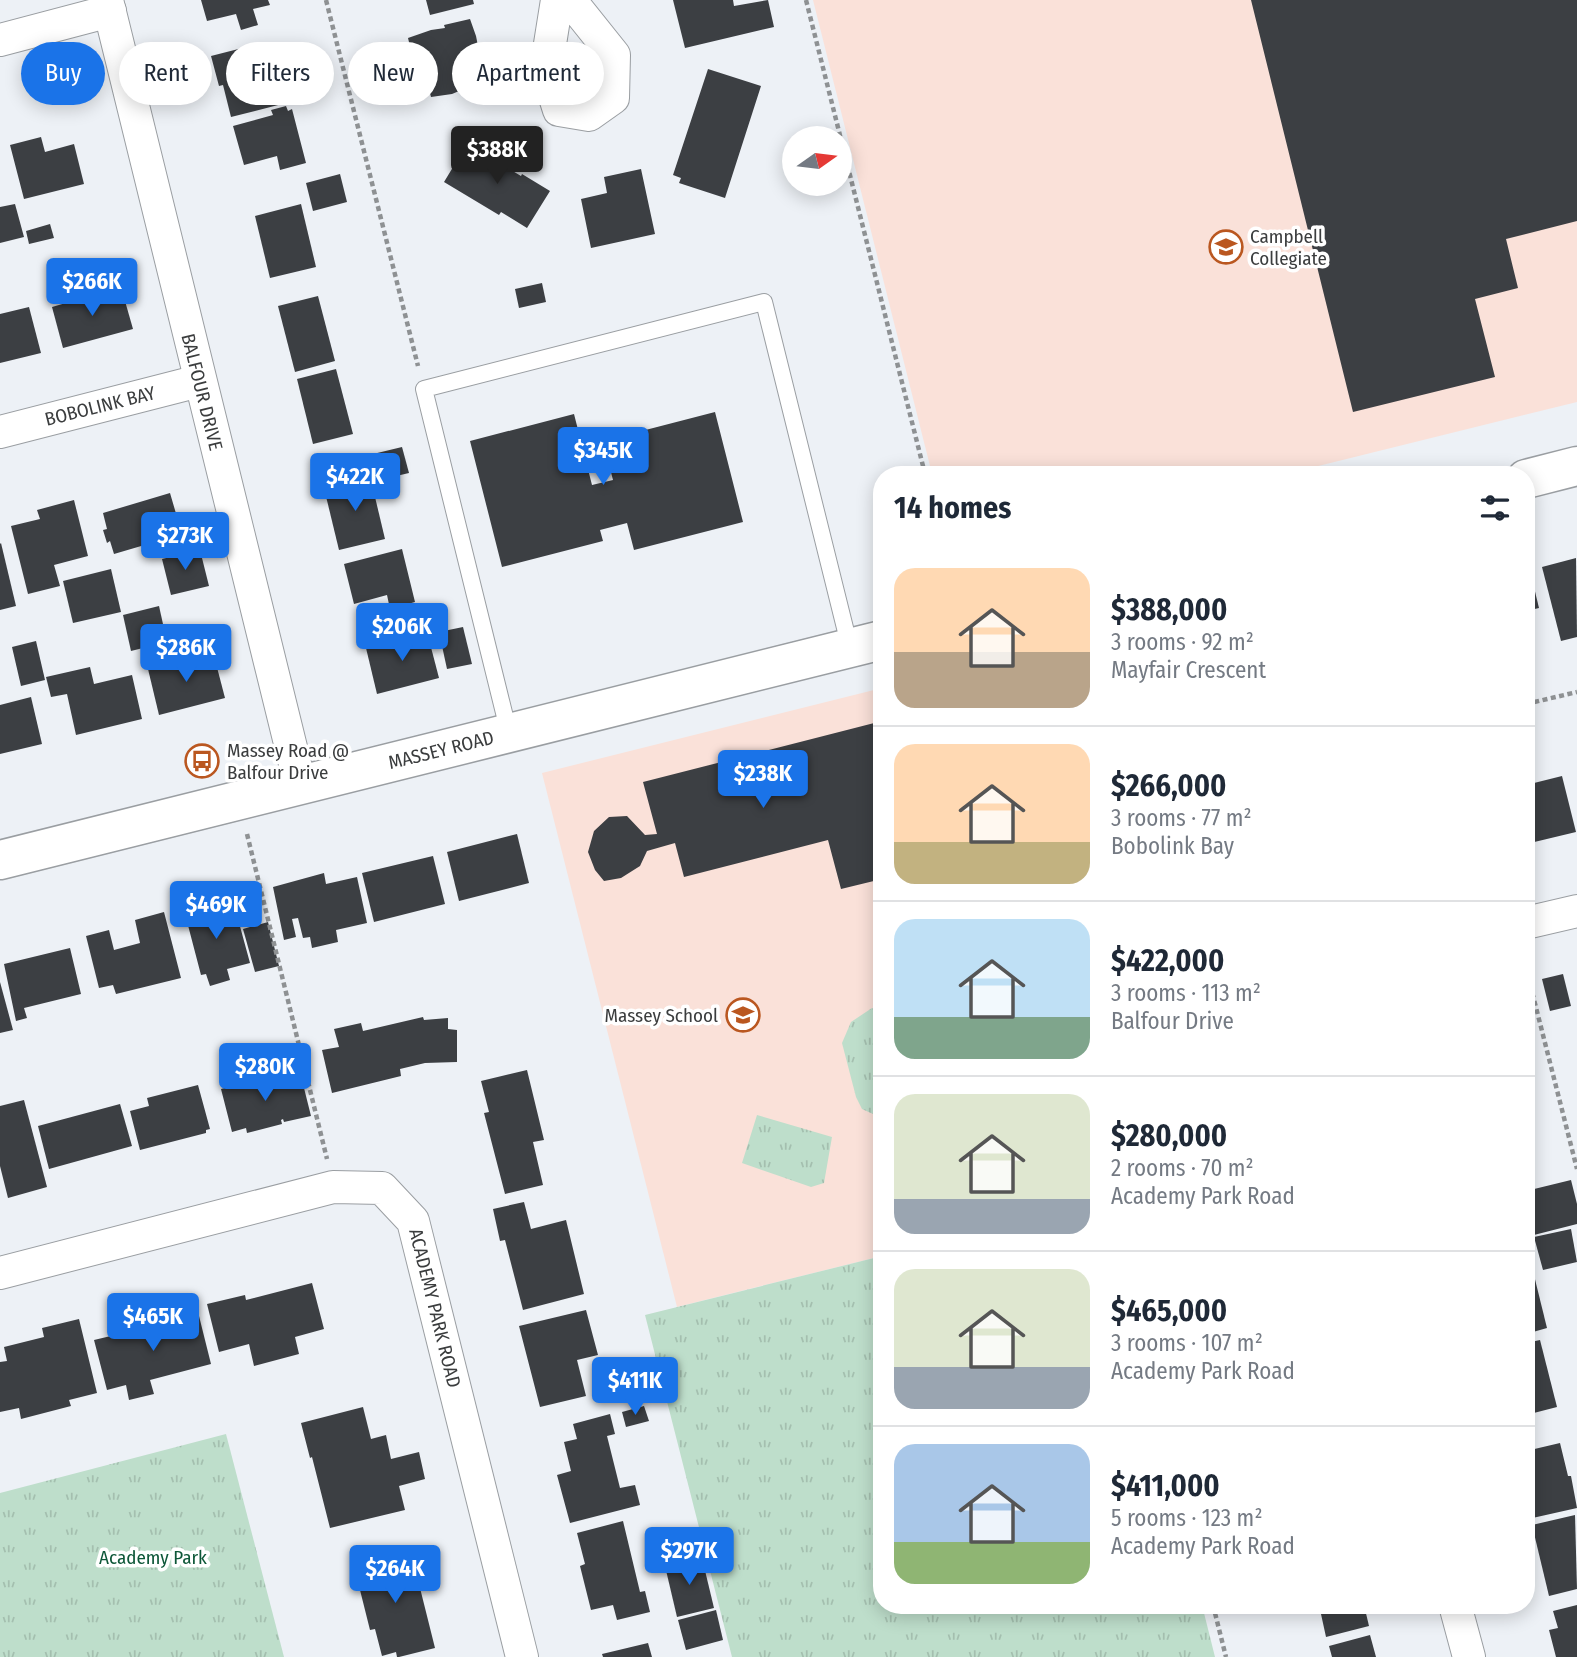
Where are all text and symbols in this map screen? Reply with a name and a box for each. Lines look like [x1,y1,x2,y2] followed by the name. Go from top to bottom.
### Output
[21,42,105,105] chip: Buy
[119,42,212,105] chip: Rent
[226,42,334,105] chip: Filters
[348,42,438,105] chip: New
[452,42,604,105] chip: Apartment
[782,126,852,196] north arrow
[782,126,852,196] map controls
[448,127,546,186] pin: $388K
[467,135,527,163] text: $388K
[1250,225,1327,270] place label: Campbell Collegiate
[1207,228,1245,266] school or university icon: Campbell Collegiate
[43,258,141,318] pin: $266K
[62,267,122,295] text: $266K
[176,331,228,453] street label: BALFOUR DRIVE
[42,381,158,431] street label: BOBOLINK BAY
[554,428,652,487] pin: $345K
[574,436,632,464] text: $345K
[306,454,404,513] pin: $422K
[326,462,384,490] text: $422K
[1476,489,1514,527] icon: filters
[894,490,1011,526] text: 14 homes
[136,512,234,572] pin: $273K
[157,521,213,549] text: $273K
[1111,592,1227,628] text: $388,000
[950,596,1034,680] icon: home
[353,604,451,663] pin: $206K
[372,612,432,640] text: $206K
[137,624,235,684] pin: $286K
[1111,628,1254,656] text: 3 rooms · 92 m²
[156,633,216,661] text: $286K
[1111,656,1266,684] text: Mayfair Crescent
[386,726,496,774] street label: MASSEY ROAD
[227,739,349,784] place label: Massey Road @ Balfour Drive
[183,742,221,780] bus stop icon: Massey Road @ Balfour Drive
[714,750,812,810] pin: $238K
[734,759,792,787] text: $238K
[1111,768,1226,804] text: $266,000
[950,772,1034,856] icon: home
[1111,804,1252,832] text: 3 rooms · 77 m²
[1111,832,1234,860] text: Bobolink Bay
[167,881,265,941] pin: $469K
[186,890,246,918] text: $469K
[1111,943,1224,979] text: $422,000
[950,947,1034,1031] icon: home
[1111,979,1261,1007] text: 3 rooms · 113 m²
[724,996,762,1034] school or university icon: Massey School
[604,1004,718,1027] place label: Massey School
[1111,1007,1234,1035] text: Balfour Drive
[216,1044,314,1103] pin: $280K
[235,1052,295,1080] text: $280K
[1111,1118,1227,1154] text: $280,000
[950,1122,1034,1206] icon: home
[1111,1154,1254,1182] text: 2 rooms · 70 m²
[1111,1182,1295,1210] text: Academy Park Road
[404,1226,466,1390] street label: ACADEMY PARK ROAD
[1111,1293,1227,1329] text: $465,000
[104,1294,202,1353] pin: $465K
[950,1297,1034,1381] icon: home
[123,1302,183,1330] text: $465K
[1111,1329,1263,1357] text: 3 rooms · 107 m²
[1111,1357,1295,1385] text: Academy Park Road
[586,1358,684,1417] pin: $411K
[608,1366,662,1394] text: $411K
[1111,1468,1220,1504] text: $411,000
[950,1472,1034,1556] icon: home
[1111,1504,1262,1532] text: 5 rooms · 123 m²
[640,1528,738,1587] pin: $297K
[1111,1532,1295,1560] text: Academy Park Road
[661,1536,717,1564] text: $297K
[99,1546,207,1569] park label: Academy Park
[346,1546,444,1605] pin: $264K
[365,1554,425,1582] text: $264K

